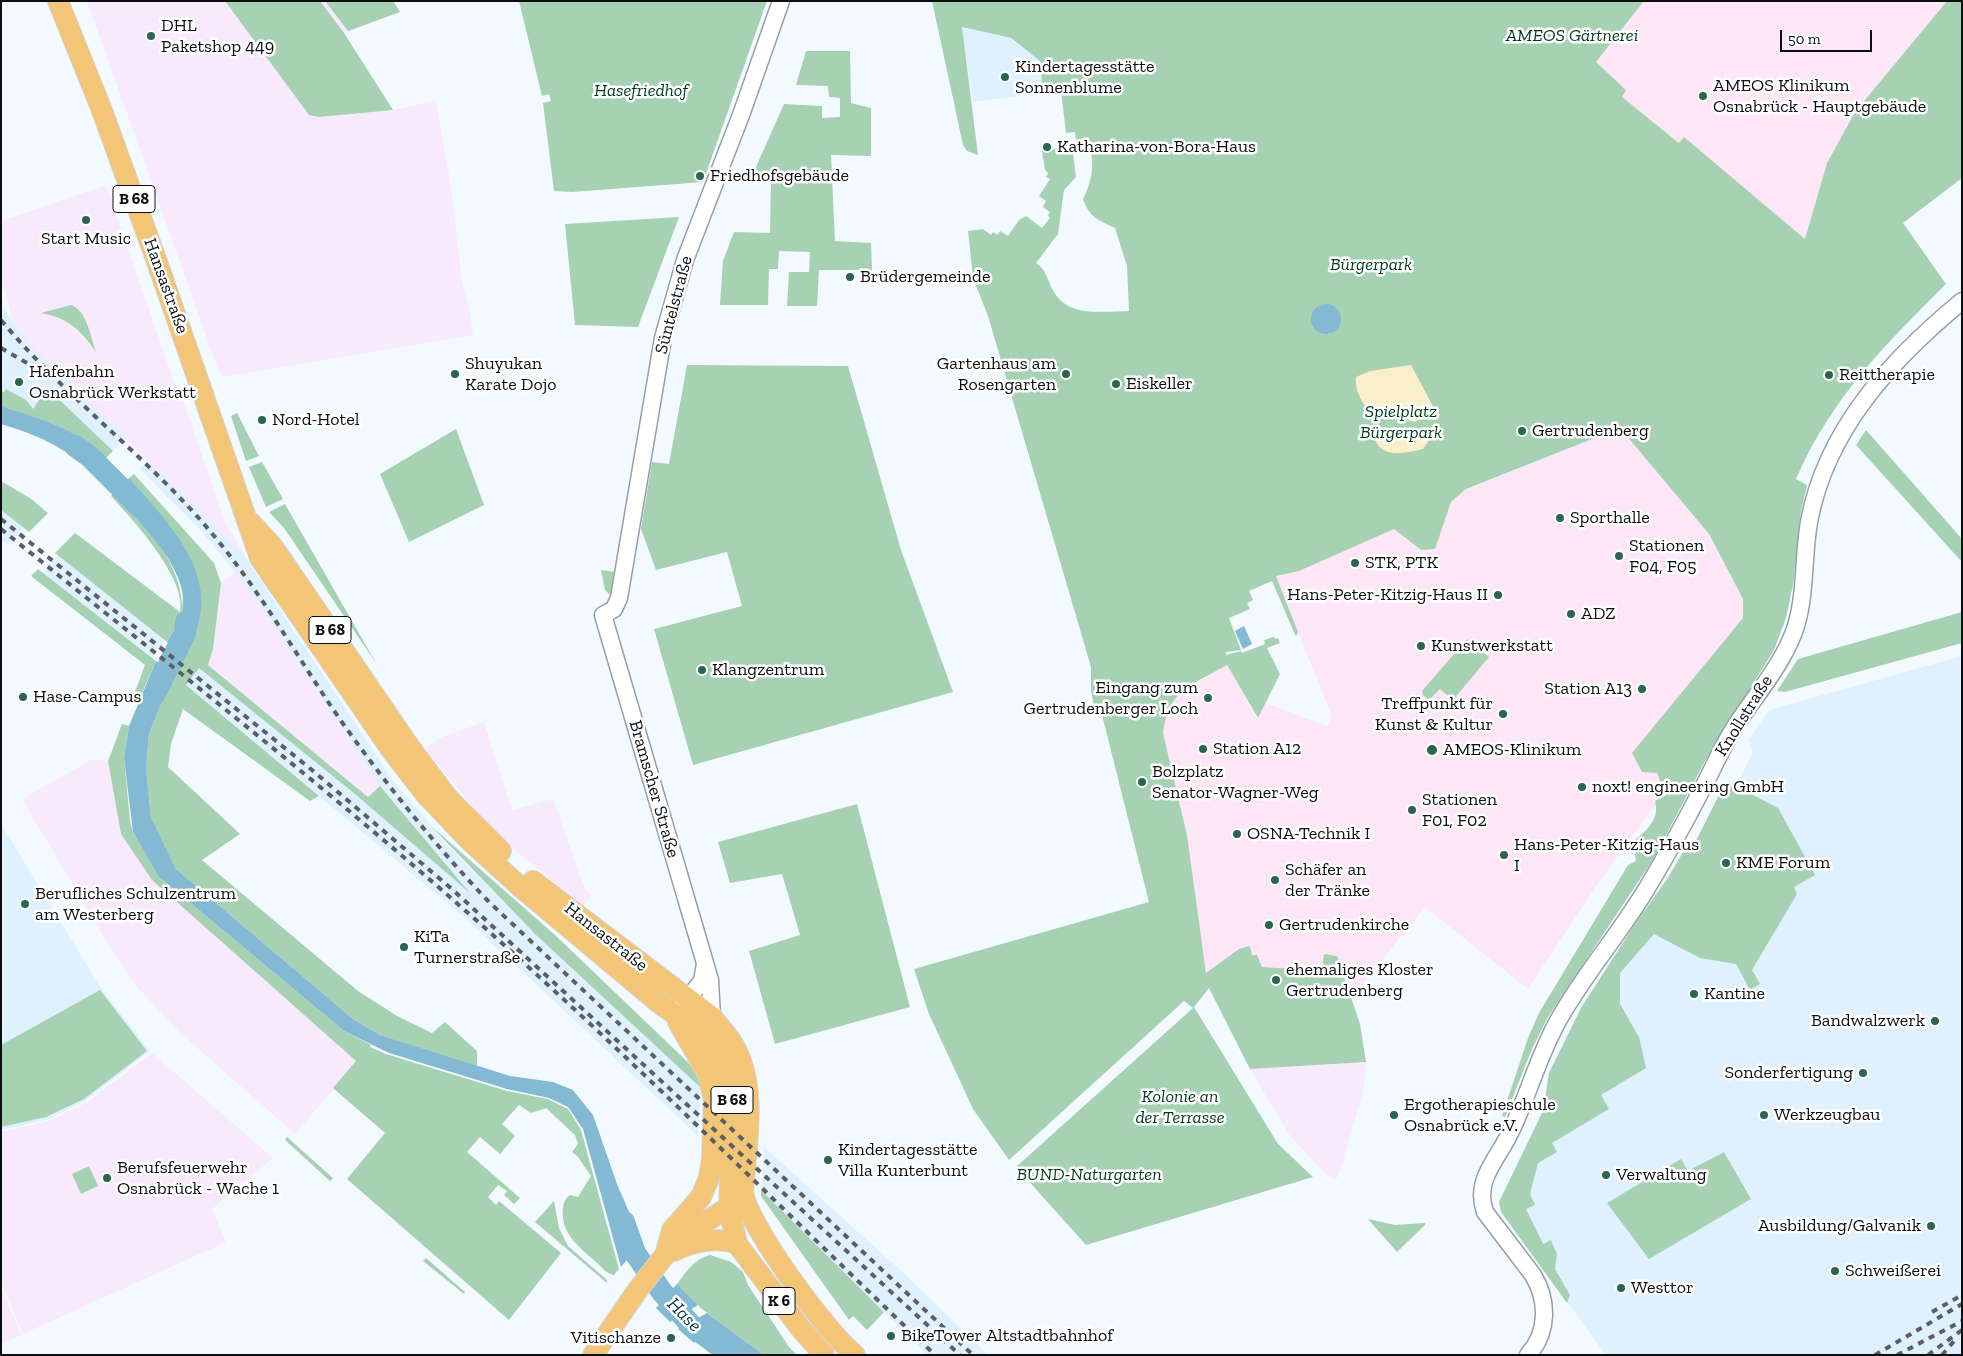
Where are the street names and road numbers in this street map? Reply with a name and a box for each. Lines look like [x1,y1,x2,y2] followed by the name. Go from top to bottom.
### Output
[113,185,155,212] road number: B 68
[139,235,193,337] street label: Hansastraße
[651,253,697,357] street label: Süntelstraße
[309,616,351,644] road number: B 68
[1711,671,1777,761] street label: Knollstraße
[624,718,684,860] street label: Bramscher Straße
[560,898,652,976] street label: Hansastraße
[711,1086,753,1114] road number: B 68
[763,1288,795,1314] road number: K 6

